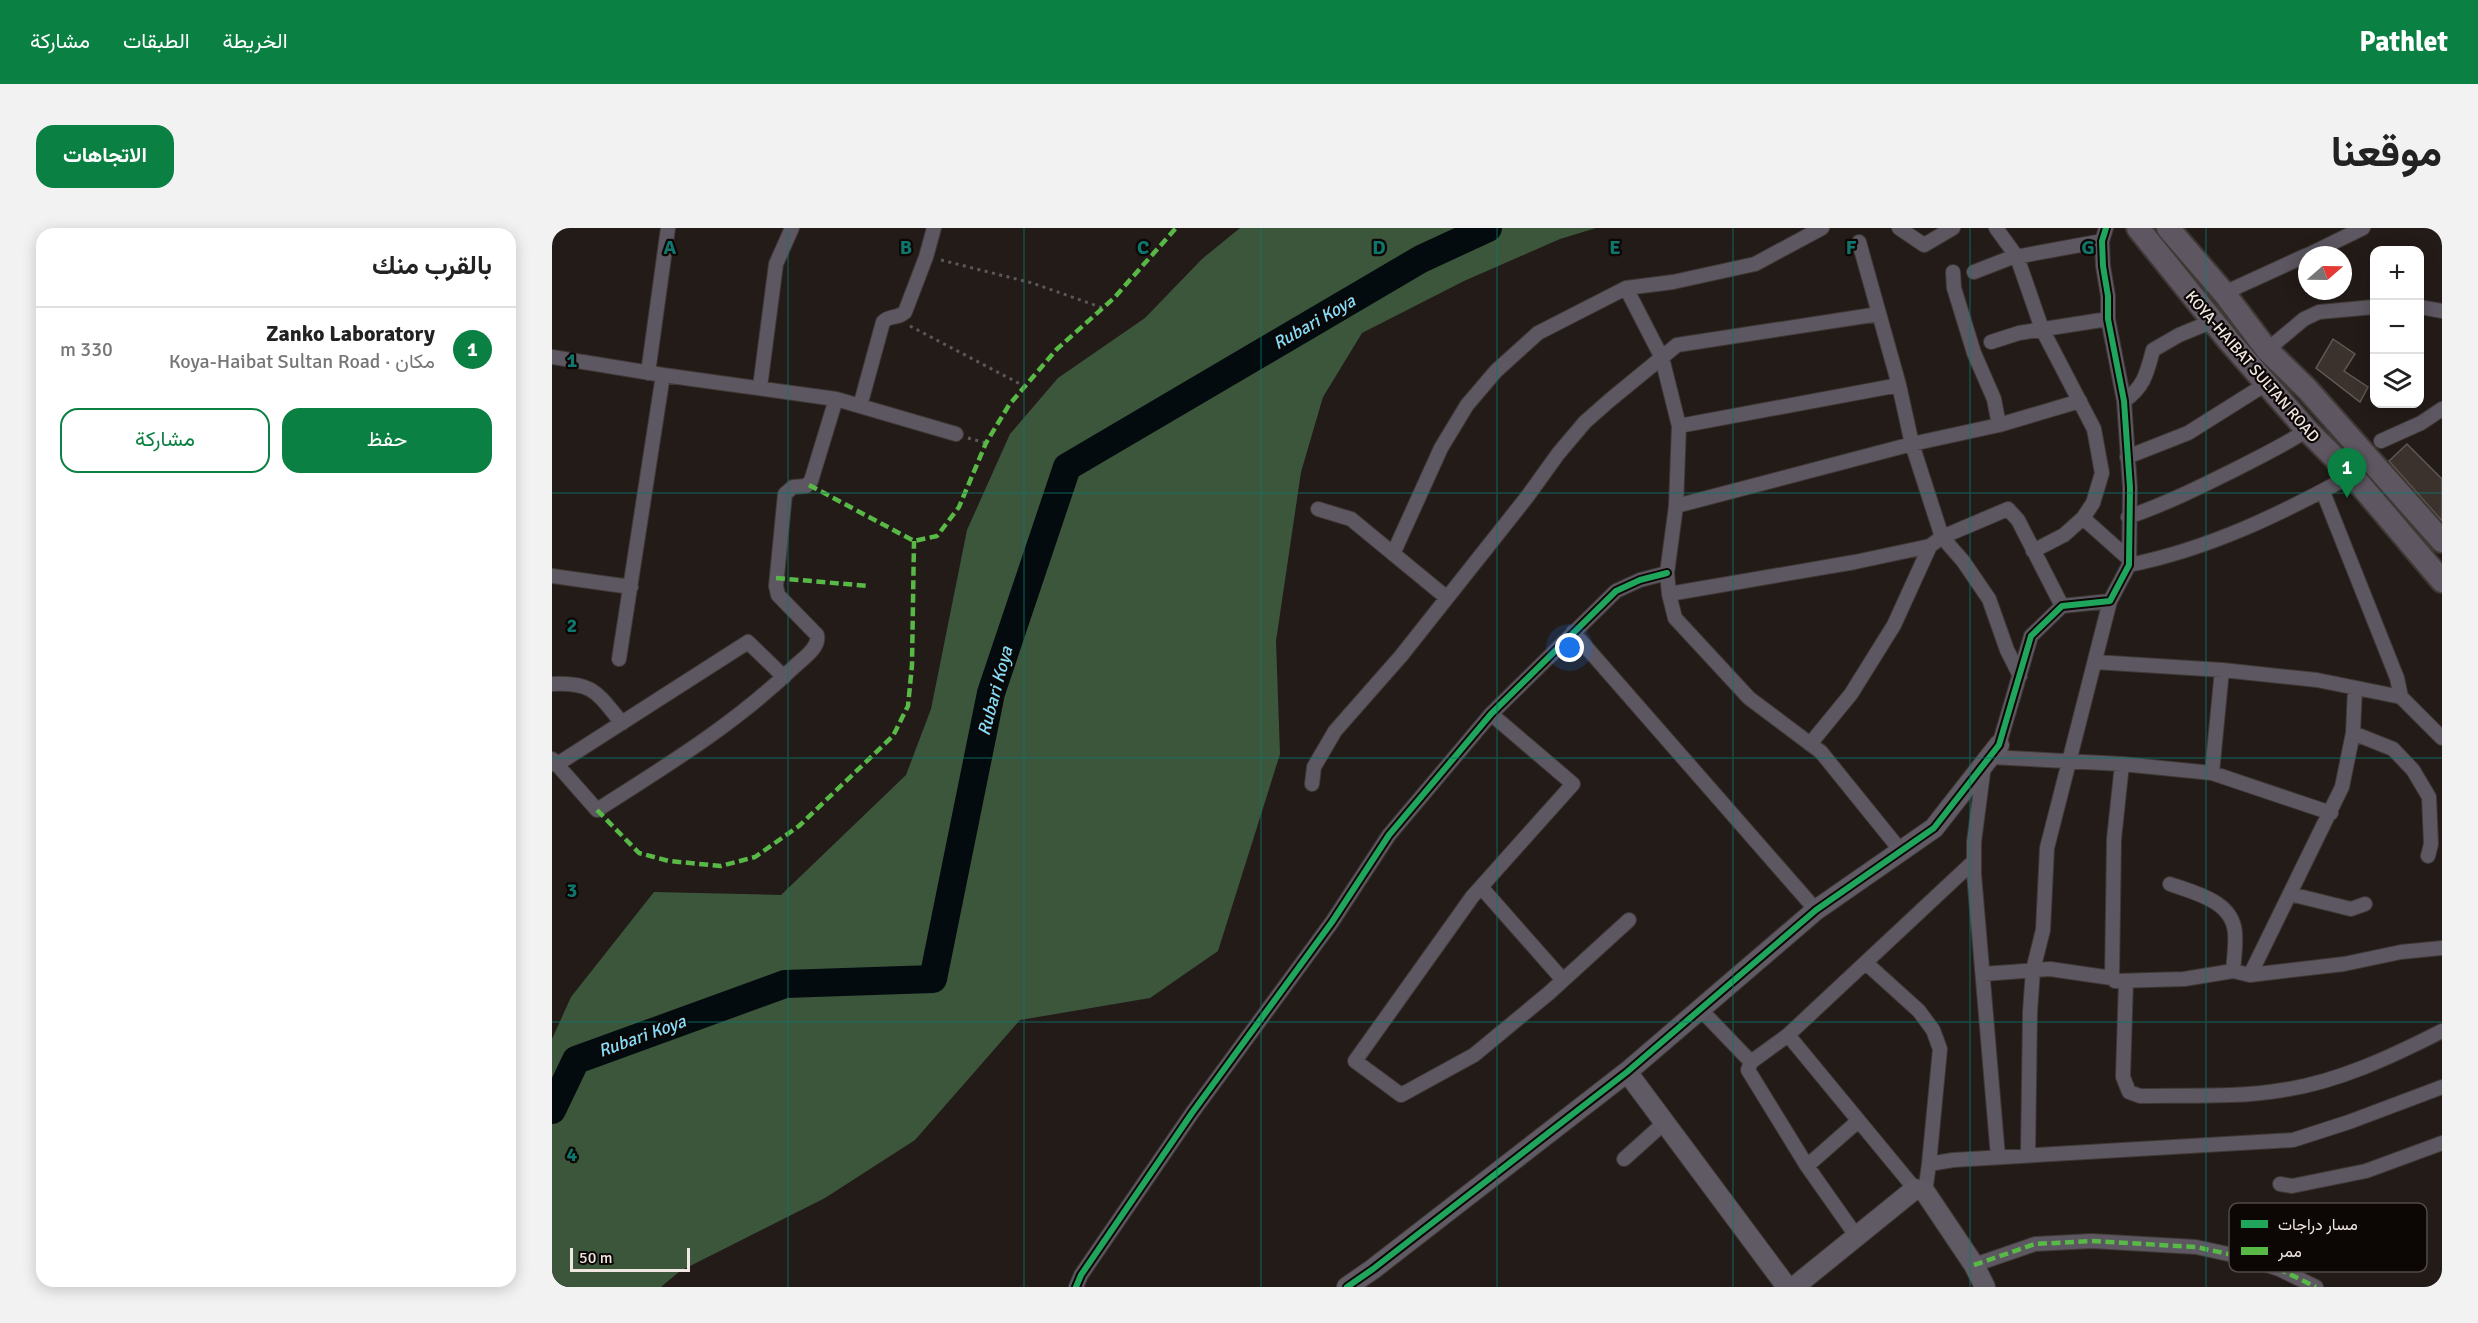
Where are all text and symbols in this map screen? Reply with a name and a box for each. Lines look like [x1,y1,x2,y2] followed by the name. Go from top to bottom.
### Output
[2359,25,2448,59] text: Pathlet
[30,28,90,54] text: مشاركة
[123,28,190,54] text: الطبقات
[223,28,288,54] text: الخريطة
[36,125,174,188] button: الاتجاهات
[2331,127,2442,178] text: موقعنا
[664,235,677,260] text: A
[900,235,912,260] text: B
[1137,235,1149,260] text: C
[1372,235,1386,260] text: D
[1609,235,1621,260] text: E
[1846,235,1857,260] text: F
[2081,235,2095,260] text: G
[2298,246,2352,300] north arrow
[2370,246,2424,408] map controls
[2370,246,2424,300] button: +
[372,250,492,282] text: بالقرب منك
[2181,287,2324,447] street label: KOYA-HAIBAT SULTAN ROAD
[1269,289,1360,354] water label: Rubari Koya
[2370,300,2424,354] button: −
[266,320,435,347] text: Zanko Laboratory
[60,337,113,362] text: 330 m
[467,337,478,362] text: 1
[567,348,578,373] text: 1
[169,349,435,374] text: مكان · Koya-Haibat Sultan Road
[2370,354,2424,408] button: layers
[60,408,270,473] button: مشاركة
[282,408,492,473] button: حفظ
[2328,448,2366,498] pin: 1
[567,613,577,638] text: 2
[1555,633,1584,662] your location
[973,643,1018,738] water label: Rubari Koya
[567,878,577,903] text: 3
[595,1010,690,1062] water label: Rubari Koya
[567,1142,578,1167] text: 4
[2229,1203,2427,1272] legend
[2278,1215,2358,1235] text: مسار دراجات
[2277,1242,2302,1262] text: ممر
[570,1245,690,1272] scale bar
[579,1248,613,1268] text: 50 m

